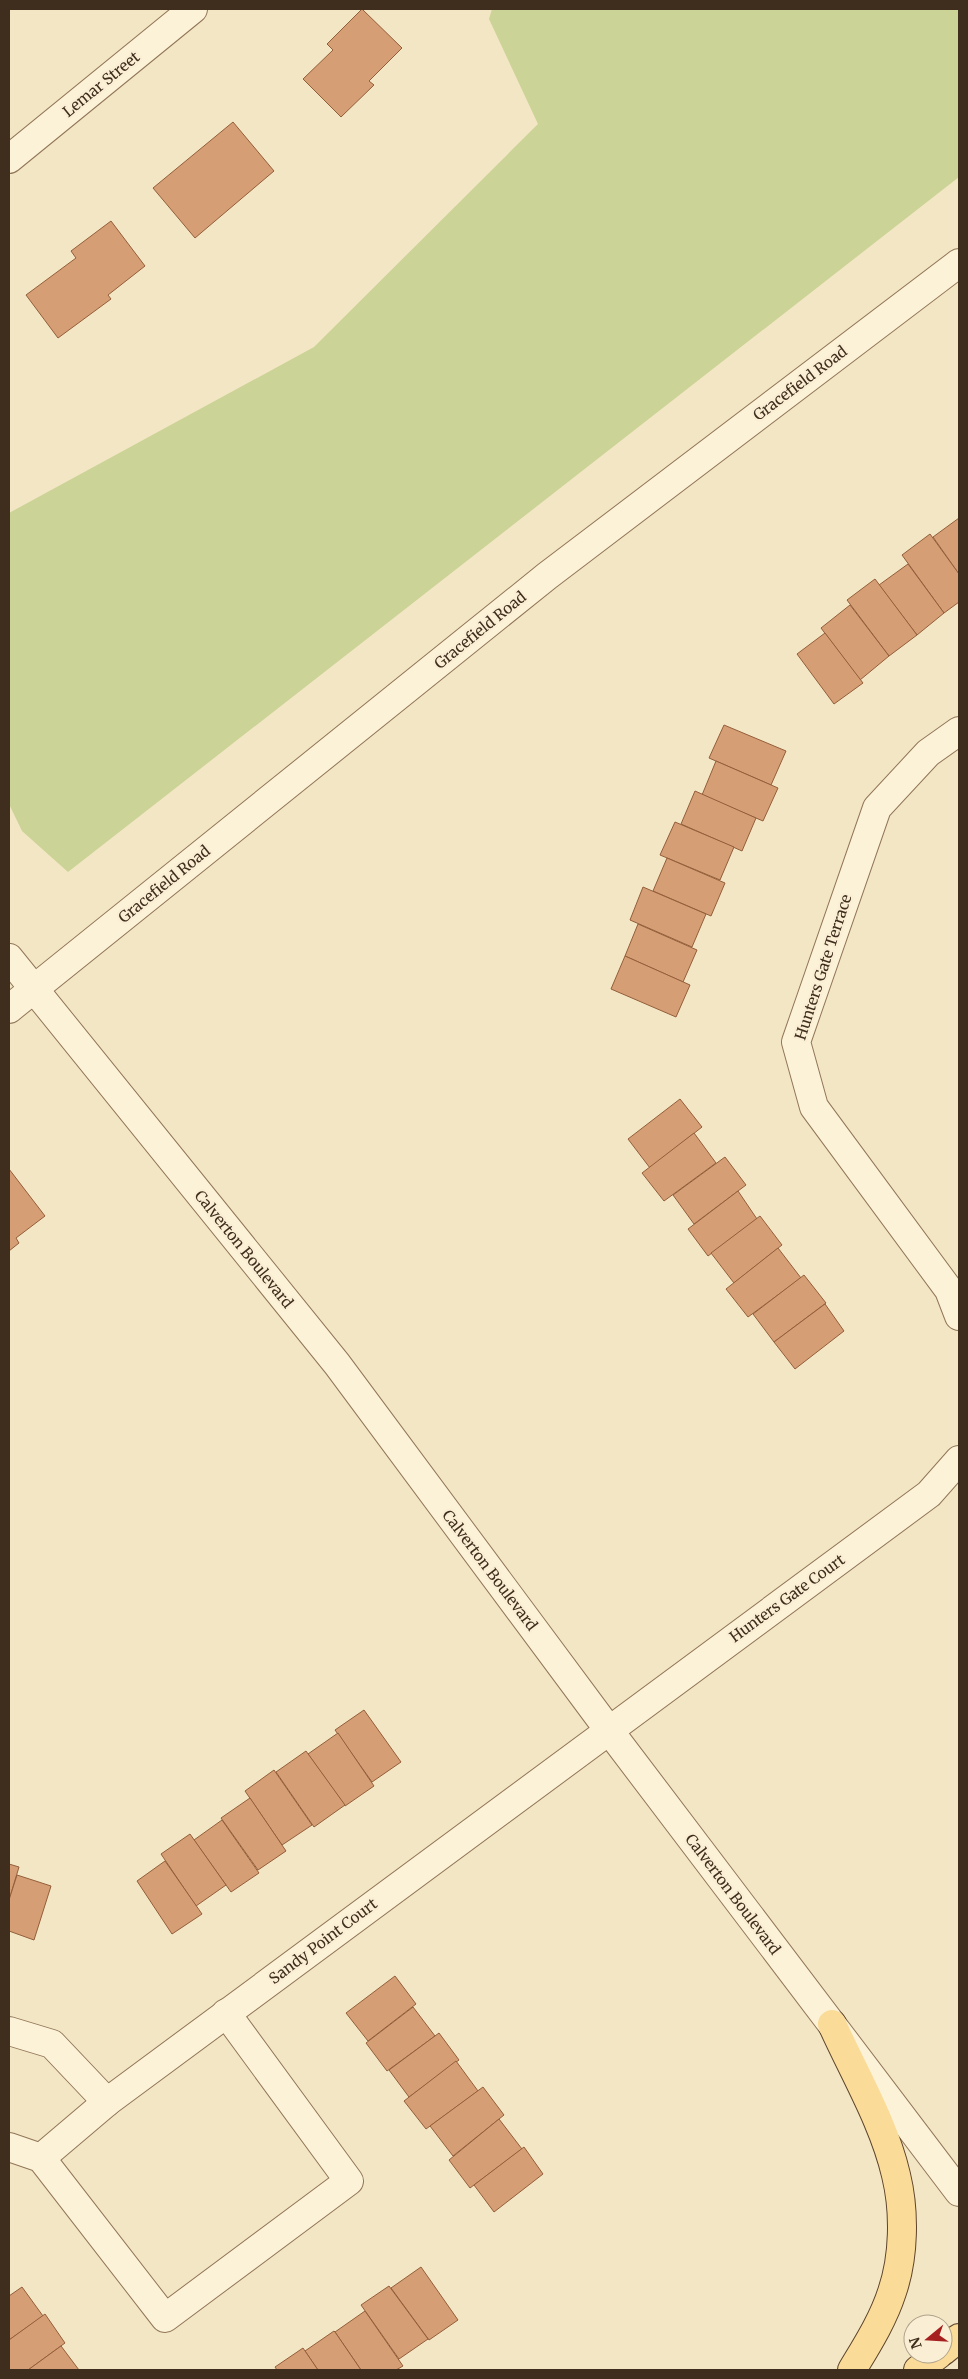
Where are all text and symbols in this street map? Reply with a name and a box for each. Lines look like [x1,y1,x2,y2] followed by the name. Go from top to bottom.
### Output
[59,47,143,121] street label: Lemar Street
[749,341,851,425] street label: Gracefield Road
[430,587,530,673] street label: Gracefield Road
[114,841,214,927] street label: Gracefield Road
[790,892,856,1042] street label: Hunters Gate Terrace
[191,1186,297,1312] street label: Calverton Boulevard
[438,1506,542,1634] street label: Calverton Boulevard
[726,1550,848,1646] street label: Hunters Gate Court
[681,1830,785,1958] street label: Calverton Boulevard
[265,1894,381,1988] street label: Sandy Point Court
[903,2314,953,2364] north arrow
[905,2335,926,2351] text: N

